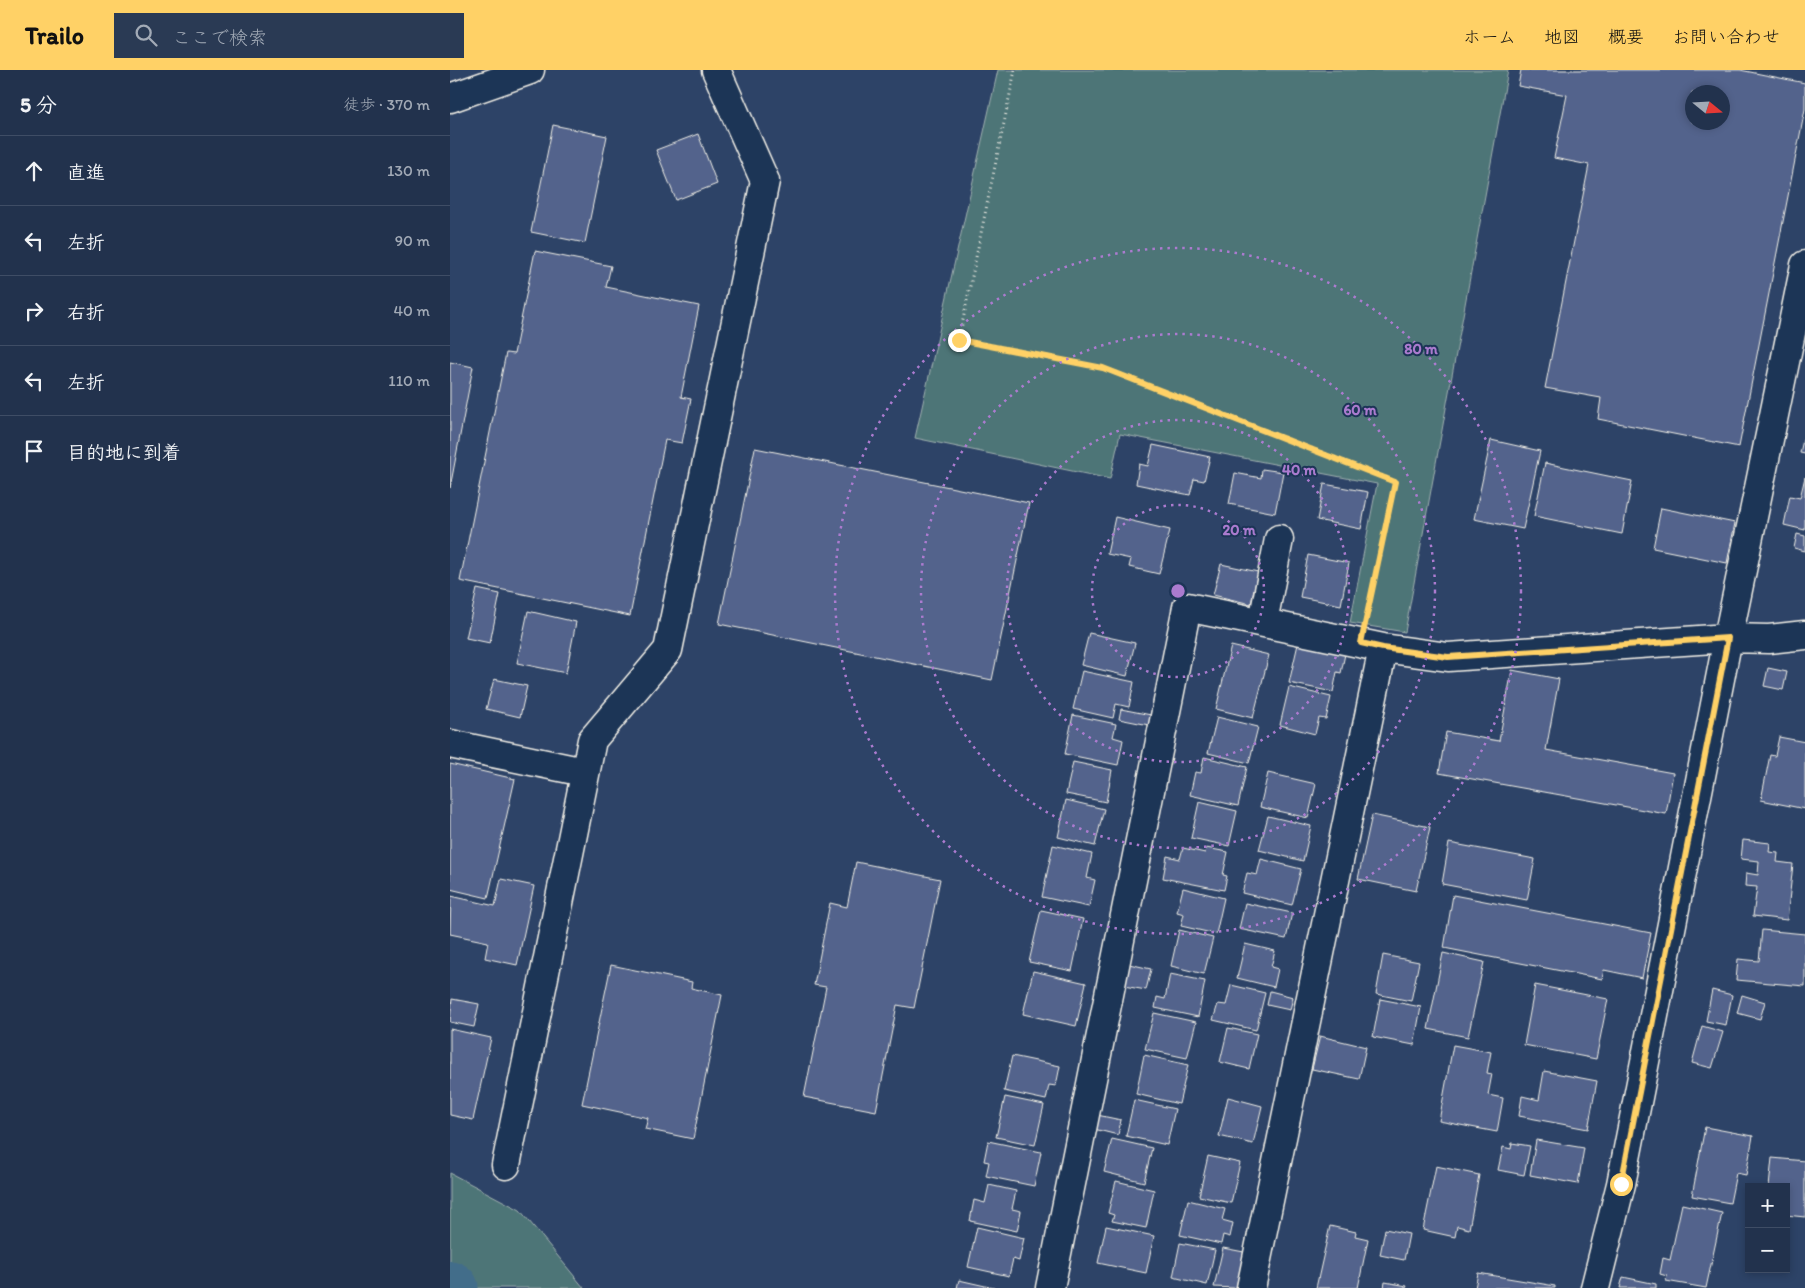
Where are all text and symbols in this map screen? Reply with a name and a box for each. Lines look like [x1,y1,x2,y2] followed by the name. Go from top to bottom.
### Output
[114,13,464,58] search box
[25,21,84,50] text: Trailo
[132,21,160,49] icon: search
[172,26,267,49] text: ここで検索
[1463,26,1516,48] text: ホーム
[1544,26,1580,48] text: 地図
[1608,26,1644,48] text: 概要
[1672,26,1780,48] text: お問い合わせ
[1685,85,1730,130] north arrow
[20,92,57,117] text: 5 分
[343,95,430,114] text: 徒歩 · 370 m
[20,157,48,185] icon: ahead
[67,161,105,184] text: 直進
[387,161,430,180] text: 130 m
[20,227,48,255] icon: left
[67,231,105,254] text: 左折
[395,231,430,250] text: 90 m
[20,297,48,325] icon: right
[67,301,105,324] text: 右折
[393,301,430,320] text: 40 m
[948,329,971,352] route end
[1404,340,1438,358] text: 80 m
[20,367,48,395] icon: left
[67,371,105,394] text: 左折
[388,371,430,390] text: 110 m
[1343,401,1377,419] text: 60 m
[20,437,48,465] icon: arrive
[67,441,181,464] text: 目的地に到着
[1282,461,1317,479] text: 40 m
[1222,521,1256,539] text: 20 m
[1169,582,1187,600] centre of rings
[1610,1173,1633,1196] route start
[1745,1183,1790,1273] map controls
[1745,1183,1790,1228] button: +
[1745,1228,1790,1273] button: −

